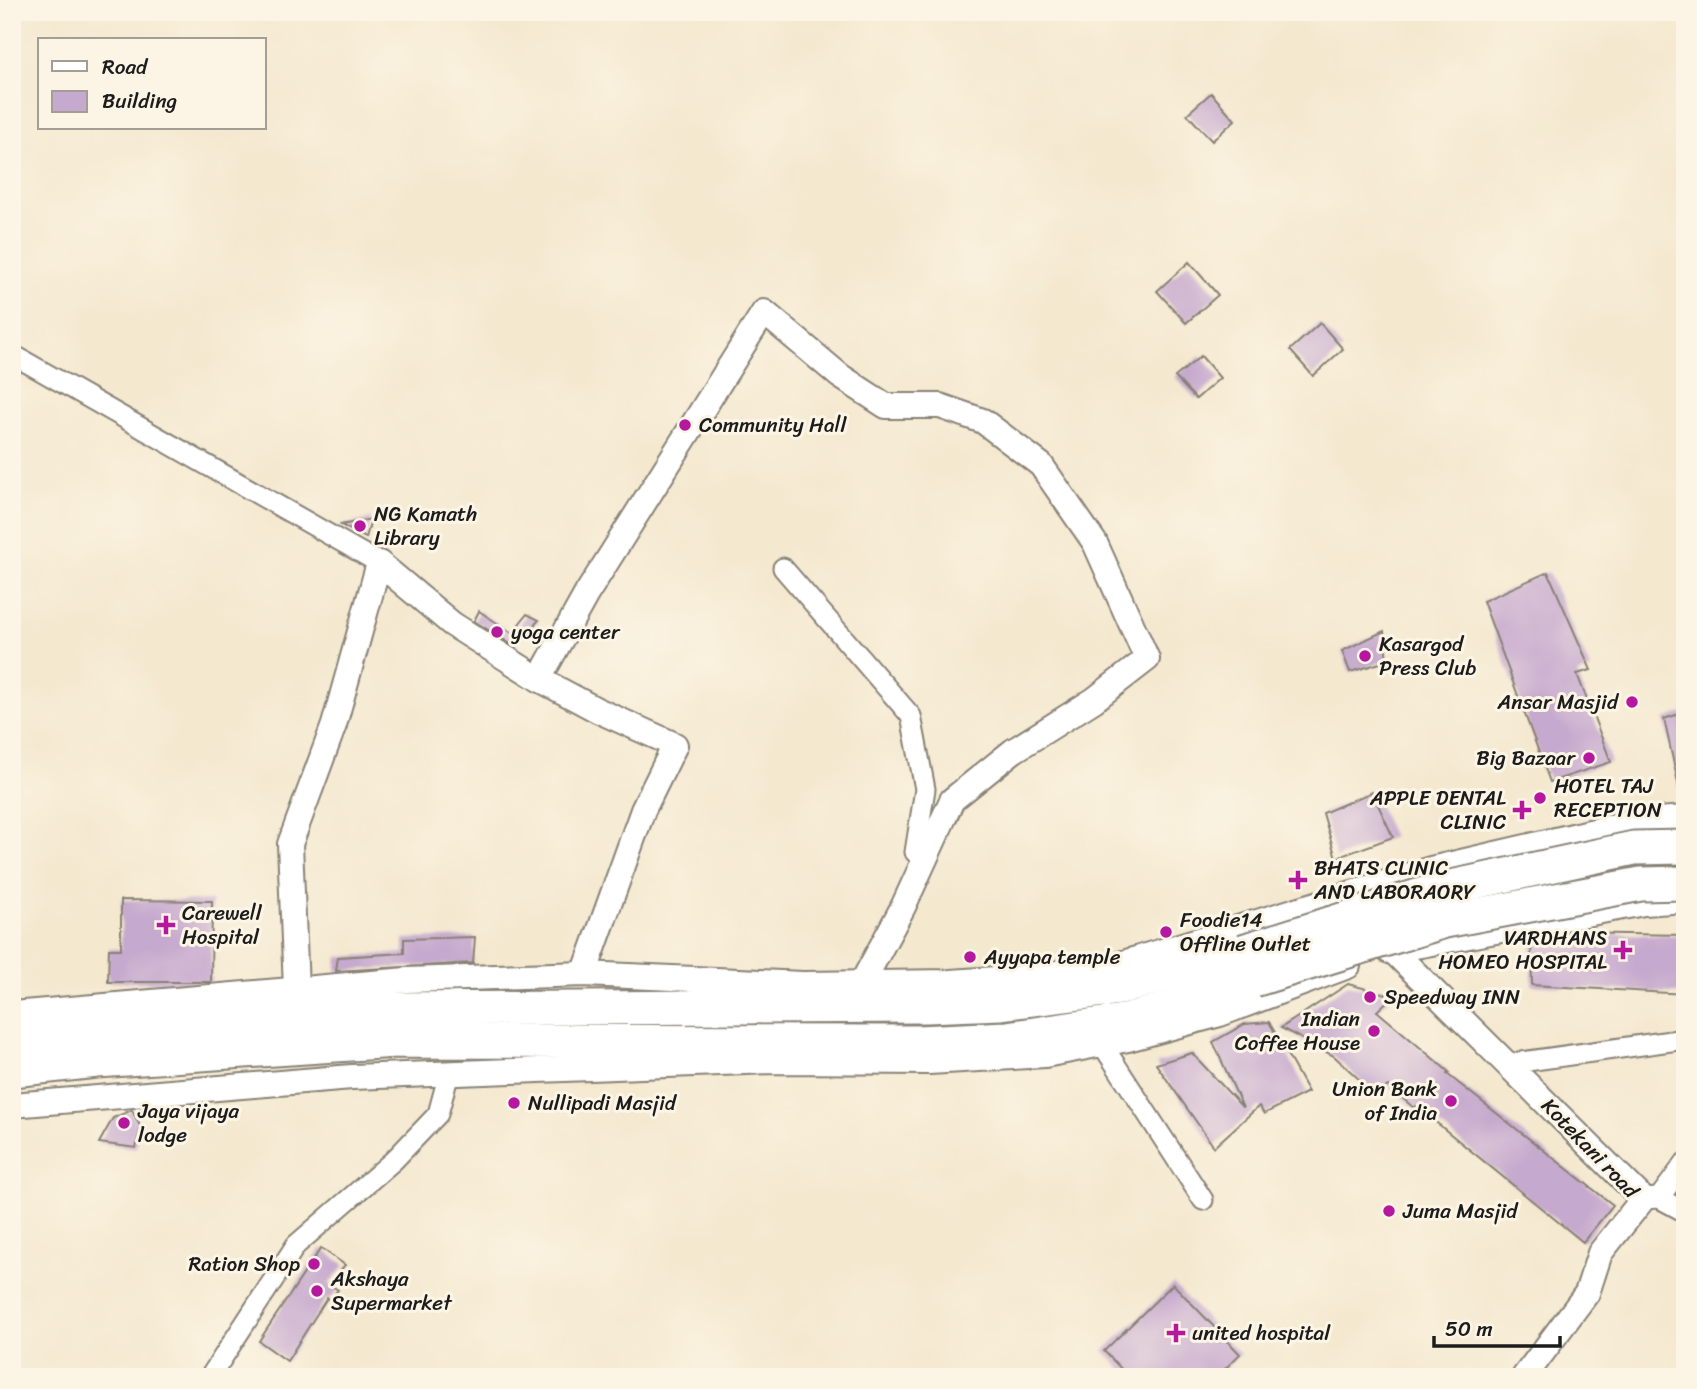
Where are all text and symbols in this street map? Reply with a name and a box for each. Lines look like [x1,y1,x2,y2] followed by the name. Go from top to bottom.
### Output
[38,38,266,130] legend
[102,48,149,86] text: Road
[102,82,178,120] text: Building
[699,406,847,444] place label: Community Hall
[677,417,693,433] marker: Community Hall
[374,495,477,557] place label: NG Kamath Library
[352,518,368,534] marker: NG Kamath Library
[511,613,621,651] place label: yoga center
[489,624,505,640] marker: yoga center
[1379,625,1476,687] place label: Kasargod Press Club
[1357,648,1373,664] marker: Kasargod Press Club
[1497,683,1620,721] place label: Ansar Masjid
[1624,694,1640,710] marker: Ansar Masjid
[1476,739,1576,777] place label: Big Bazaar
[1581,750,1597,766] marker: Big Bazaar
[1554,767,1662,829] place label: HOTEL TAJ RECEPTION
[1369,779,1506,841] place label: APPLE DENTAL CLINIC
[1532,790,1548,806] marker: HOTEL TAJ RECEPTION
[1512,800,1532,820] marker: APPLE DENTAL CLINIC
[1313,849,1476,911] place label: BHATS CLINIC AND LABORAORY
[1288,870,1308,890] marker: BHATS CLINIC AND LABORAORY
[182,894,263,956] place label: Carewell Hospital
[1180,901,1311,963] place label: Foodie14 Offline Outlet
[156,915,176,935] marker: Carewell Hospital
[1438,919,1607,981] place label: VARDHANS HOMEO HOSPITAL
[1158,924,1174,940] marker: Foodie14 Offline Outlet
[983,938,1121,976] place label: Ayyapa temple
[1613,940,1633,960] marker: VARDHANS HOMEO HOSPITAL
[962,949,978,965] marker: Ayyapa temple
[1384,978,1520,1016] place label: Speedway INN
[1362,989,1378,1005] marker: Speedway INN
[1235,1000,1360,1062] place label: Indian Coffee House
[1366,1023,1382,1039] marker: Indian Coffee House
[1332,1070,1438,1132] place label: Union Bank of India
[528,1084,678,1122] place label: Nullipadi Masjid
[1532,1089,1650,1209] street label: Kotekani road
[137,1092,239,1154] place label: Jaya vijaya lodge
[1443,1093,1459,1109] marker: Union Bank of India
[506,1095,522,1111] marker: Nullipadi Masjid
[116,1115,132,1131] marker: Jaya vijaya lodge
[1402,1192,1519,1230] place label: Juma Masjid
[1381,1203,1397,1219] marker: Juma Masjid
[189,1245,300,1283] place label: Ration Shop
[306,1256,322,1272] marker: Ration Shop
[330,1260,453,1322] place label: Akshaya Supermarket
[309,1283,325,1299] marker: Akshaya Supermarket
[1434,1305,1560,1349] scale bar
[1445,1310,1493,1348] text: 50 m
[1192,1314,1331,1352] place label: united hospital
[1166,1323,1186,1343] marker: united hospital

